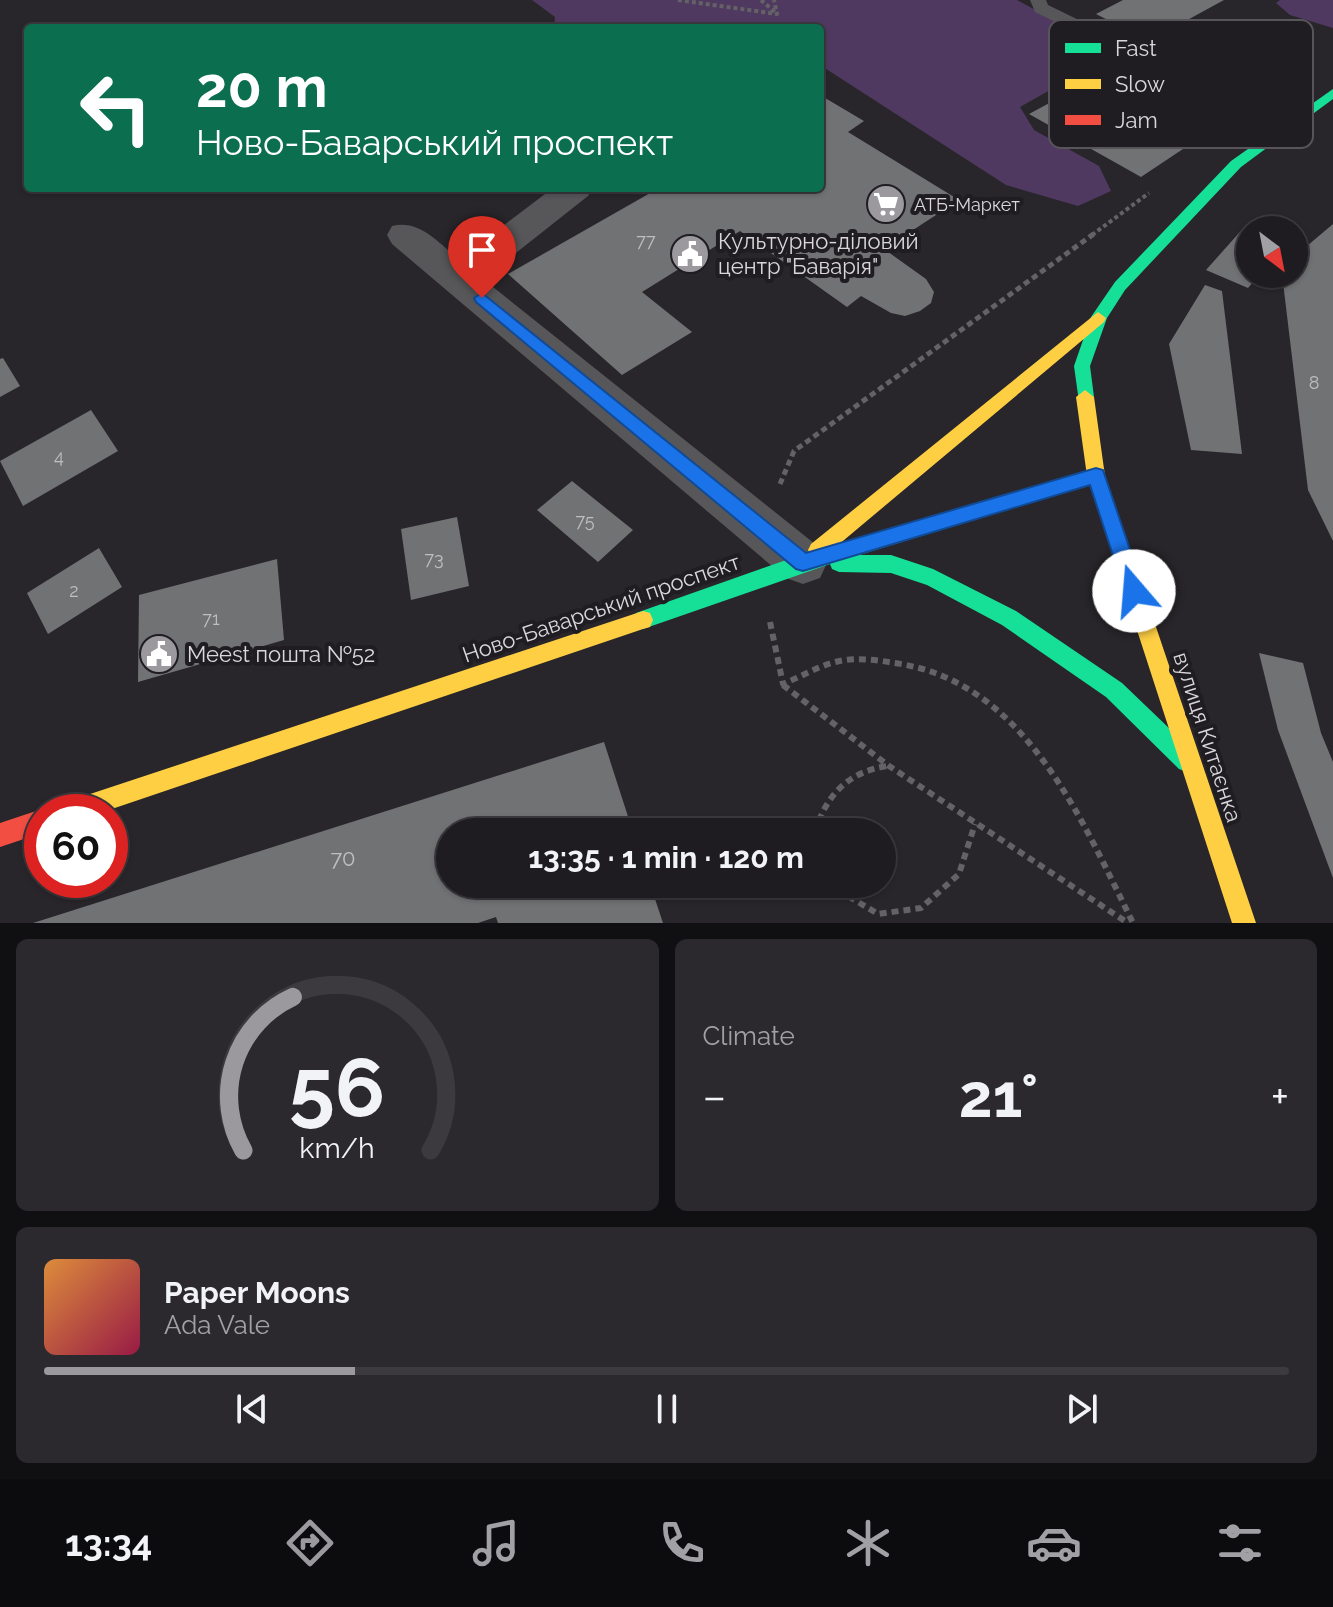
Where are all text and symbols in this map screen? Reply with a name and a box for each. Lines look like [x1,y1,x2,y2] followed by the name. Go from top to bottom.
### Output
[1049,20,1313,148] legend
[1115,35,1157,61] text: Fast
[196,54,328,120] text: 20 m
[64,56,168,160] icon: left
[1115,71,1165,97] text: Slow
[1115,107,1158,133] text: Jam
[196,121,673,163] text: Ново-Баварський проспект
[865,183,907,225] supermarket icon: АТБ-Маркет
[914,194,1020,215] place label: АТБ-Маркет
[448,216,516,298] pin
[1236,216,1308,288] north arrow
[1236,216,1308,288] map controls
[460,228,504,272] icon: arrive
[718,228,919,279] place label: Культурно-діловий центр "Баварія"
[636,230,656,251] house number: 77
[669,233,711,275] public building icon: Культурно-діловий центр "Баварія"
[1309,372,1319,393] house number: 8
[54,446,64,467] house number: 4
[575,510,595,531] house number: 75
[424,548,444,569] house number: 73
[459,548,744,668] street label: Ново-Баварський проспект
[1092,549,1176,633] position arrow
[69,580,79,601] house number: 2
[202,608,220,629] house number: 71
[138,633,180,675] public building icon: Meest пошта №52
[187,641,375,667] place label: Meest пошта №52
[1168,649,1248,825] street label: вулиця Китаєнка
[24,794,128,898] speed limit sign: 60
[528,840,804,875] text: 13:35 · 1 min · 120 m
[330,845,356,871] house number: 70
[703,1021,795,1051] text: Climate
[289,1039,386,1136] text: 56
[959,1061,1038,1131] text: 21°
[703,1071,726,1122] text: −
[1271,1071,1289,1122] text: +
[300,1131,375,1165] text: km/h
[164,1275,350,1310] text: Paper Moons
[164,1310,270,1340] text: Ada Vale
[230,1387,274,1431] icon: previous
[645,1387,689,1431] icon: pause
[1060,1387,1104,1431] icon: next
[282,1515,338,1571] icon: directions
[468,1515,524,1571] icon: music
[654,1515,710,1571] icon: phone
[840,1515,896,1571] icon: climate
[1026,1515,1082,1571] icon: car
[1212,1515,1268,1571] icon: filters
[65,1522,152,1564] text: 13:34

